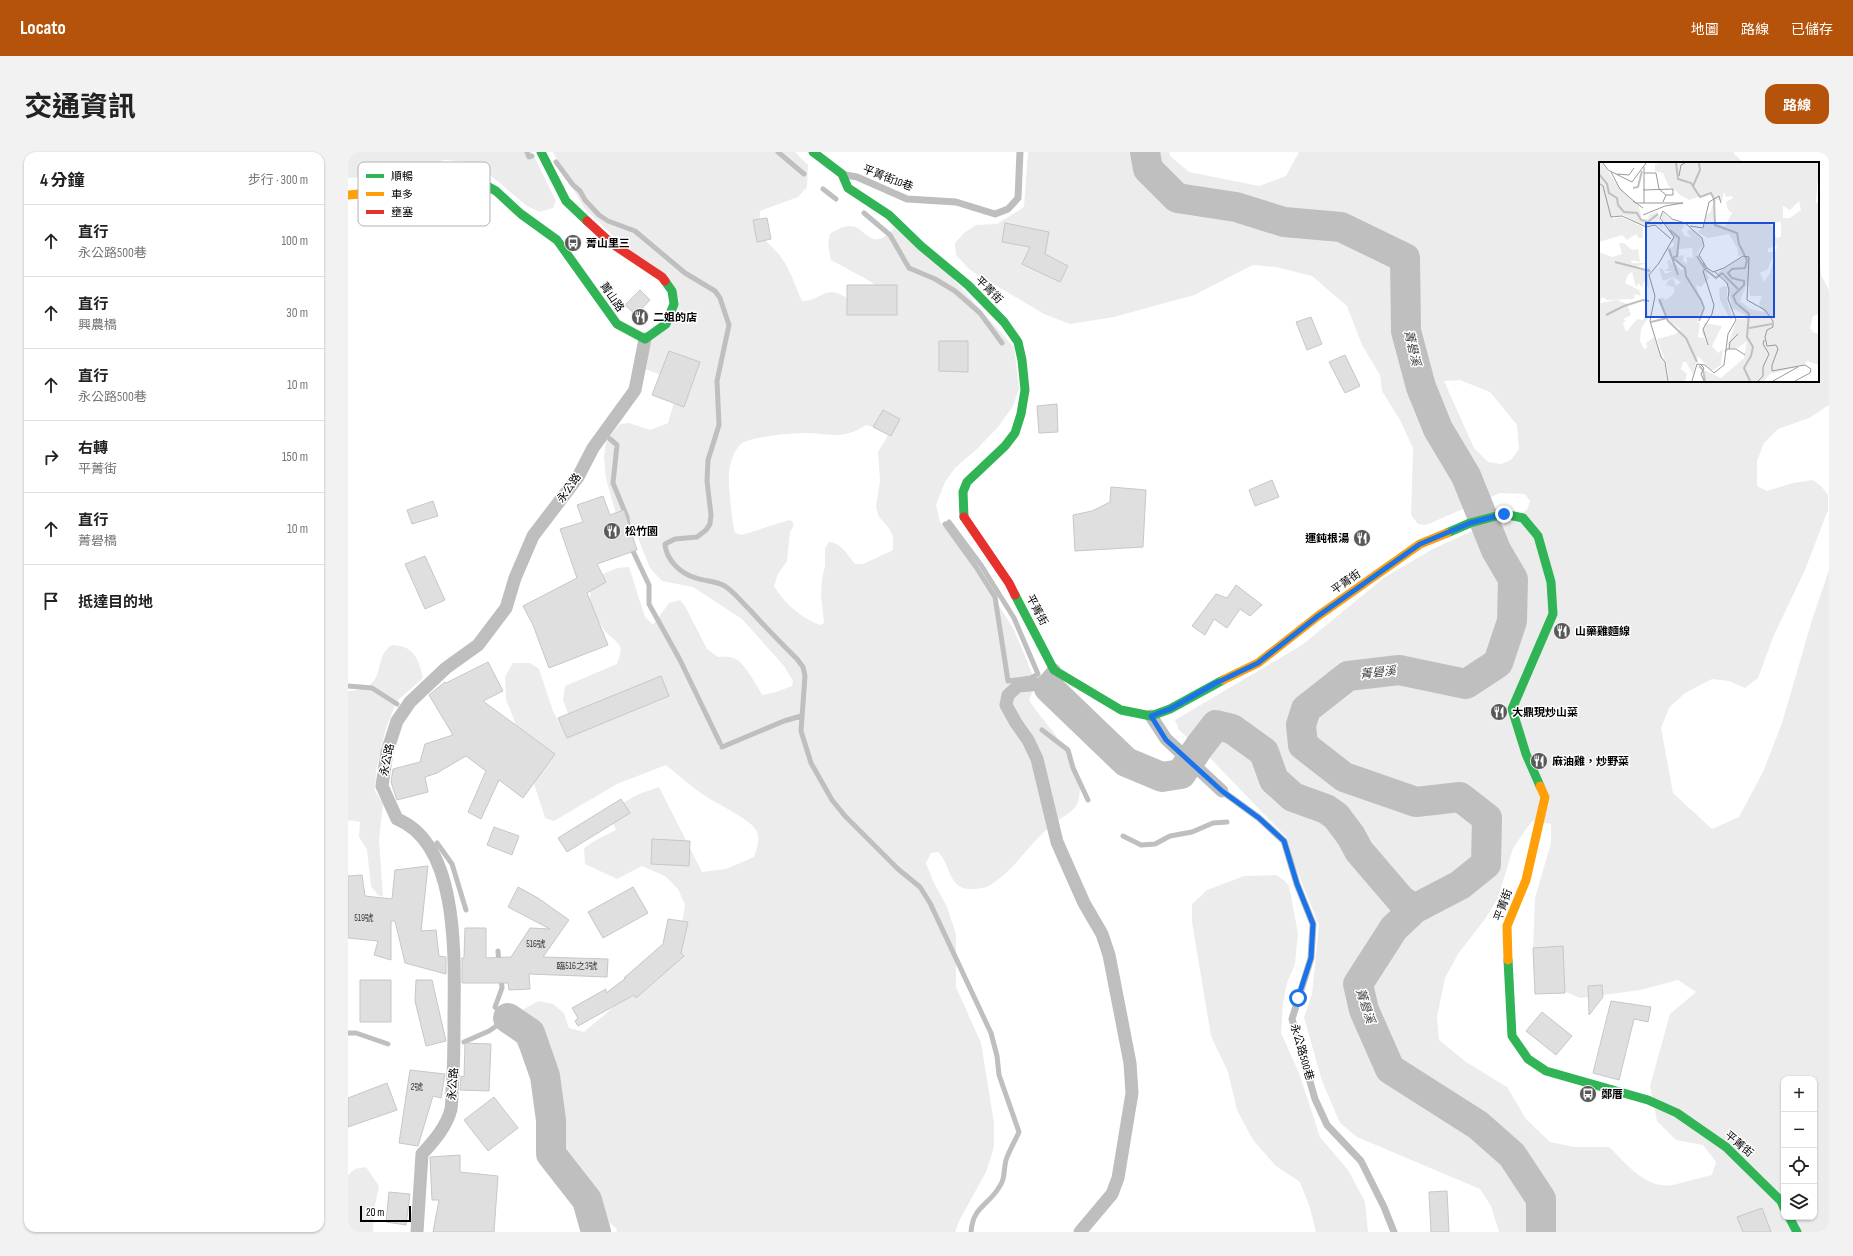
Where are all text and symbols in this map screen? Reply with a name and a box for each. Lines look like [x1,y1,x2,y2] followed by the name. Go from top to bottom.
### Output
[20,17,66,40] text: Locato
[1691,21,1719,38] text: 地圖
[1741,21,1769,38] text: 路線
[1791,21,1833,38] text: 已儲存
[1765,84,1829,124] button: 路線
[24,91,136,124] text: 交通資訊
[358,162,490,226] legend
[861,162,915,194] street label: 平菁街10巷
[1599,162,1819,382] inset map
[391,170,413,183] text: 順暢
[40,171,85,191] text: 4 分鐘
[248,172,308,188] text: 步行 · 300 m
[391,188,413,201] text: 車多
[391,206,413,219] text: 壅塞
[78,223,108,242] text: 直行
[40,230,62,252] icon: ahead
[281,233,308,249] text: 100 m
[563,233,583,253] bus stop icon: 菁山里三
[586,237,630,250] place label: 菁山里三
[78,245,147,261] text: 永公路500巷
[973,274,1005,306] street label: 平菁街
[597,280,627,314] street label: 菁山路
[78,295,108,314] text: 直行
[40,302,62,324] icon: ahead
[286,305,308,321] text: 30 m
[630,307,650,327] restaurant icon: 二姐的店
[653,311,697,324] place label: 二姐的店
[78,317,117,333] text: 興農橋
[1401,329,1424,369] water label: 菁礐溪
[78,367,108,386] text: 直行
[40,374,62,396] icon: ahead
[287,377,308,393] text: 10 m
[78,389,147,405] text: 永公路500巷
[78,439,108,458] text: 右轉
[40,446,62,468] icon: right
[282,449,308,465] text: 150 m
[78,461,117,477] text: 平菁街
[554,471,584,505] street label: 永公路
[1495,505,1513,523] route end
[78,511,108,530] text: 直行
[40,518,62,540] icon: ahead
[287,521,308,537] text: 10 m
[602,521,622,541] restaurant icon: 松竹園
[625,525,658,538] place label: 松竹園
[1352,528,1372,548] restaurant icon: 運鈍根湯
[1305,532,1349,545] place label: 運鈍根湯
[78,533,117,549] text: 菁礐橋
[1329,567,1363,597] street label: 平菁街
[40,590,62,612] icon: arrive
[1024,592,1050,628] street label: 平菁街
[78,593,153,612] text: 抵達目的地
[1552,621,1572,641] restaurant icon: 山藥雞麵線
[1575,625,1630,638] place label: 山藥雞麵線
[1359,663,1399,682] water label: 菁礐溪
[1489,702,1509,722] restaurant icon: 大鼎現炒山菜
[1512,706,1578,719] place label: 大鼎現炒山菜
[377,743,397,777] street label: 永公路
[1529,751,1549,771] restaurant icon: 麻油雞，炒野菜
[1552,755,1629,768] place label: 麻油雞，炒野菜
[1491,887,1515,923] street label: 平菁街
[354,913,374,924] house number: 519號
[526,939,546,950] house number: 516號
[556,961,598,972] house number: 臨516之3號
[1352,987,1378,1027] water label: 菁礐溪
[1289,989,1307,1007] route start
[1288,1022,1316,1082] street label: 永公路500巷
[445,1067,461,1101] street label: 永公路
[1781,1076,1817,1220] map controls
[1781,1076,1817,1112] button: +
[411,1082,423,1093] house number: 2號
[1578,1084,1598,1104] bus stop icon: 鄭厝
[1601,1088,1623,1101] place label: 鄭厝
[1781,1112,1817,1148] button: −
[1722,1128,1756,1160] street label: 平菁街
[1781,1148,1817,1184] button: locate
[1781,1184,1817,1220] button: layers
[360,1204,411,1223] scale bar
[366,1206,384,1219] text: 20 m

